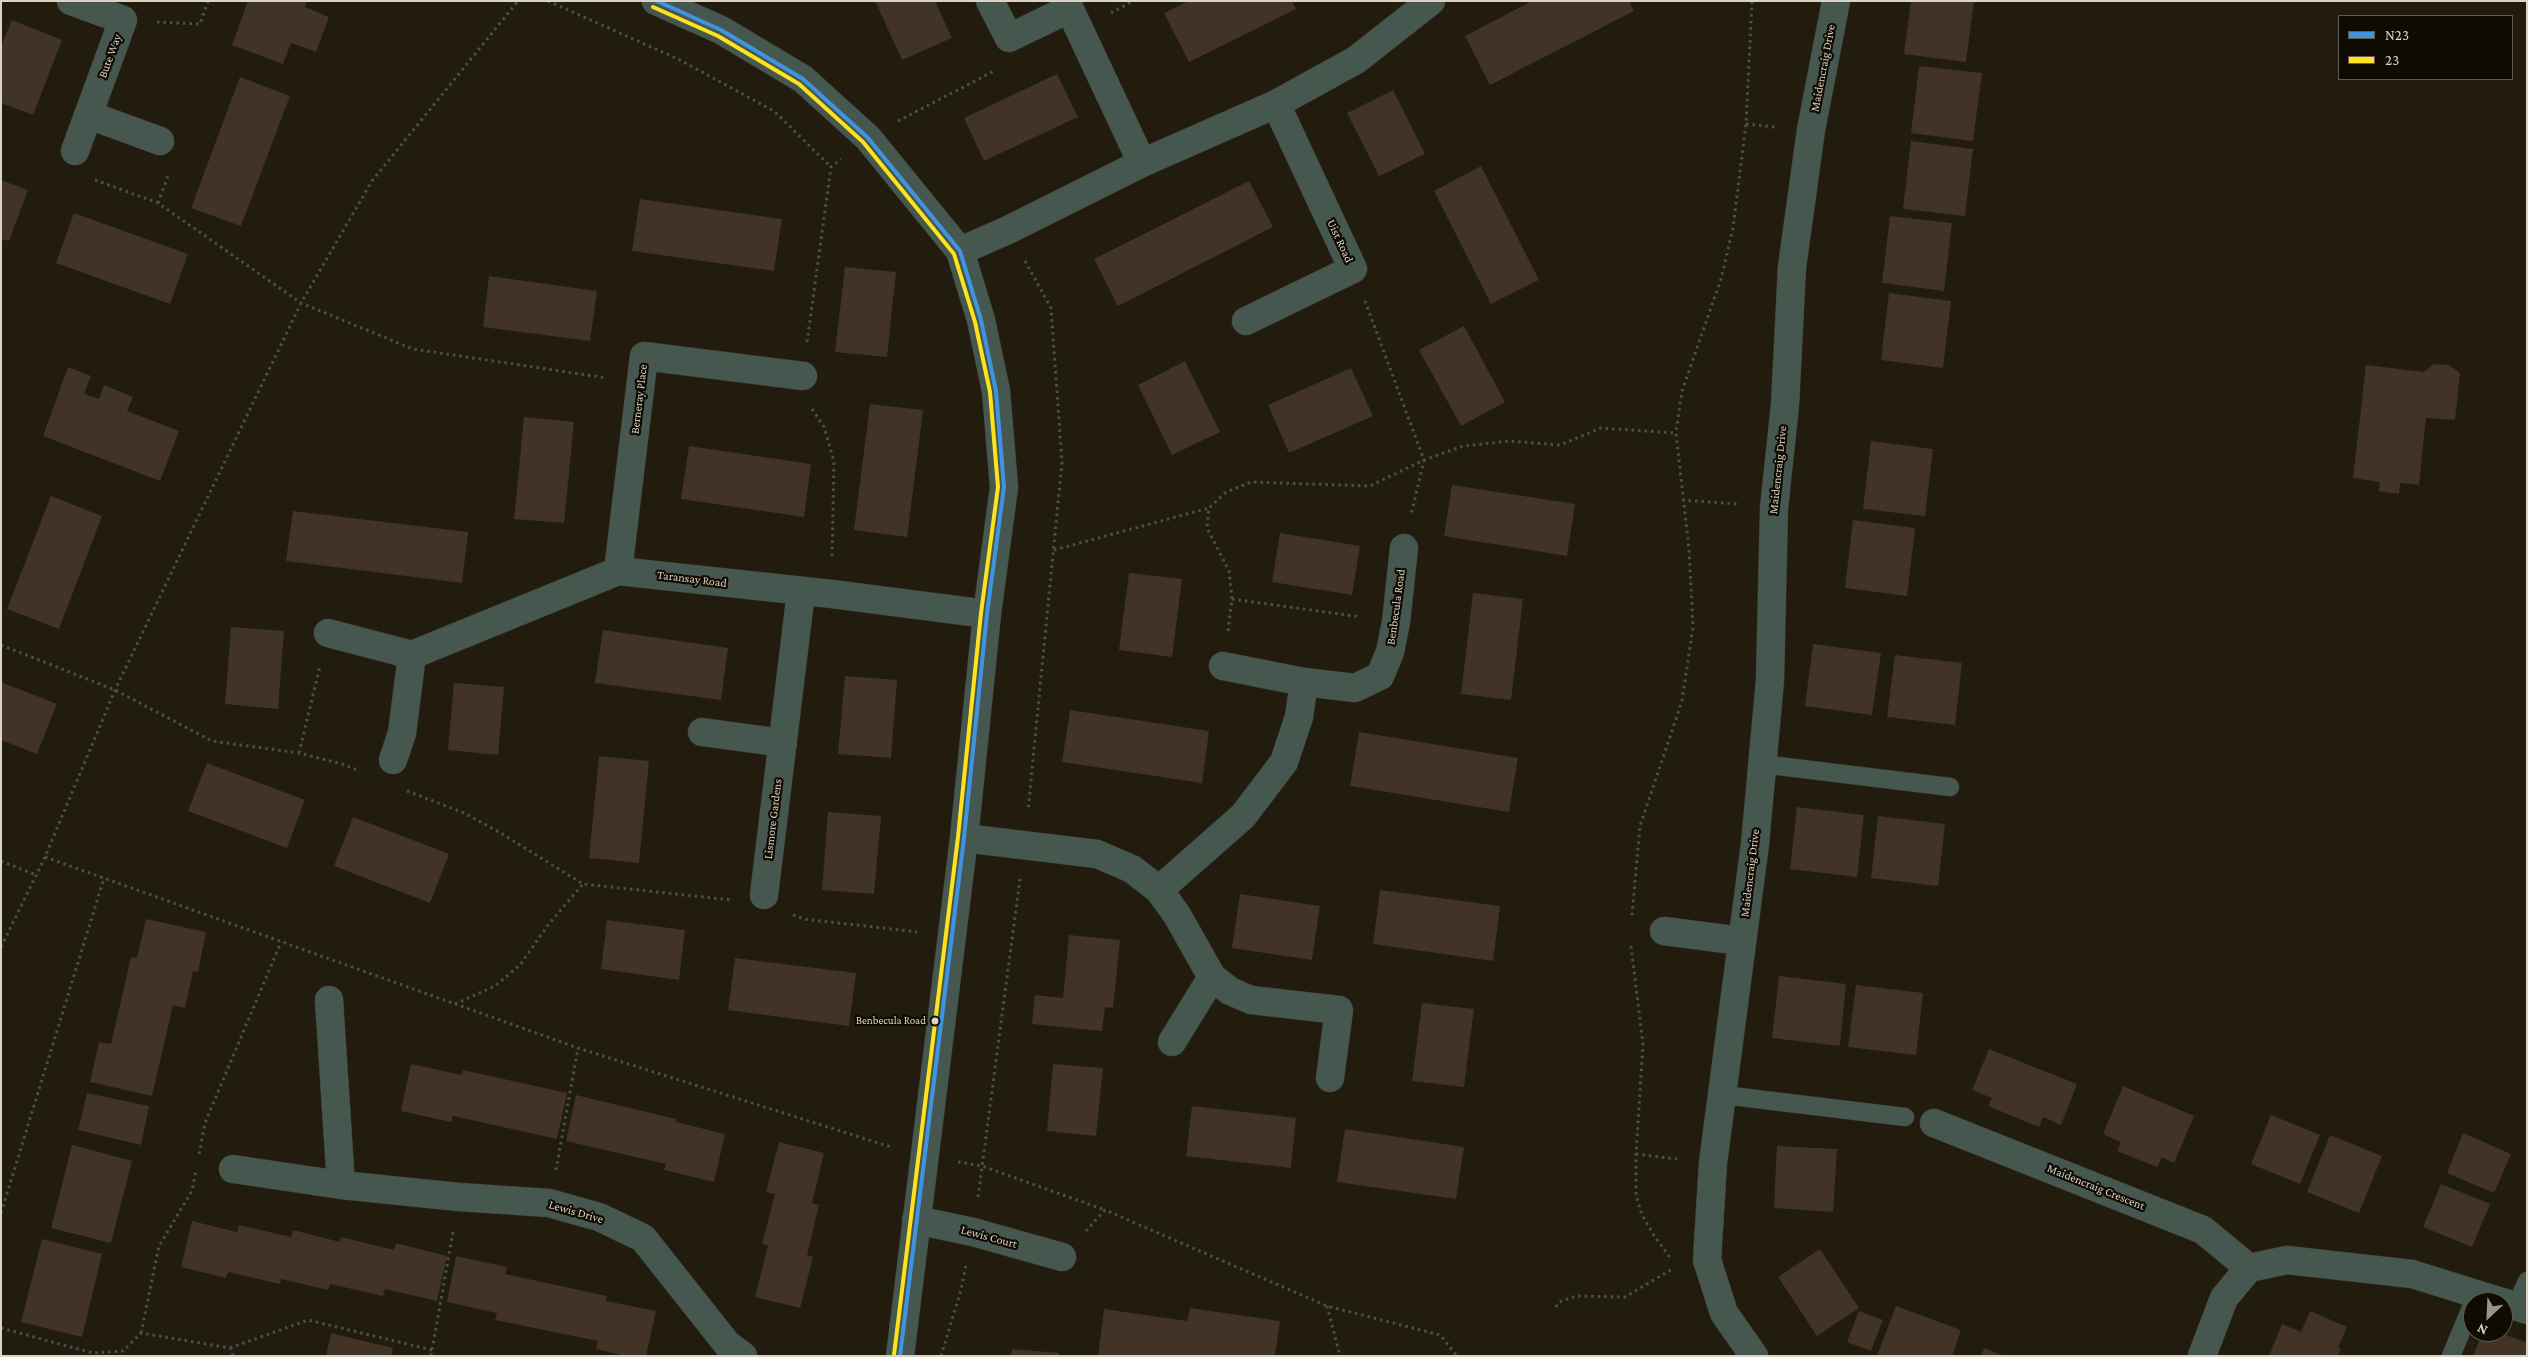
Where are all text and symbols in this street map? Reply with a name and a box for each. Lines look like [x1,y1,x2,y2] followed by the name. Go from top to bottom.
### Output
[2338,15,2513,80] legend
[1807,23,1839,113] street label: Maidencraig Drive
[2385,27,2409,43] text: N23
[95,32,125,80] street label: Bute Way
[2385,52,2399,68] text: 23
[1324,217,1356,265] street label: Uist Road
[628,363,650,435] street label: Berneray Place
[1766,425,1790,515] street label: Maidencraig Drive
[656,568,728,590] street label: Taransay Road
[1384,568,1408,646] street label: Benbecula Road
[761,778,785,860] street label: Lismore Gardens
[1737,828,1763,918] street label: Maidencraig Drive
[856,1014,926,1028] place label: Benbecula Road
[930,1016,940,1026] marker: Benbecula Road
[2045,1161,2147,1213] street label: Maidencraig Crescent
[547,1197,605,1227] street label: Lewis Drive
[959,1223,1019,1251] street label: Lewis Court
[2463,1292,2513,1342] north arrow
[2474,1320,2490,1339] text: N

